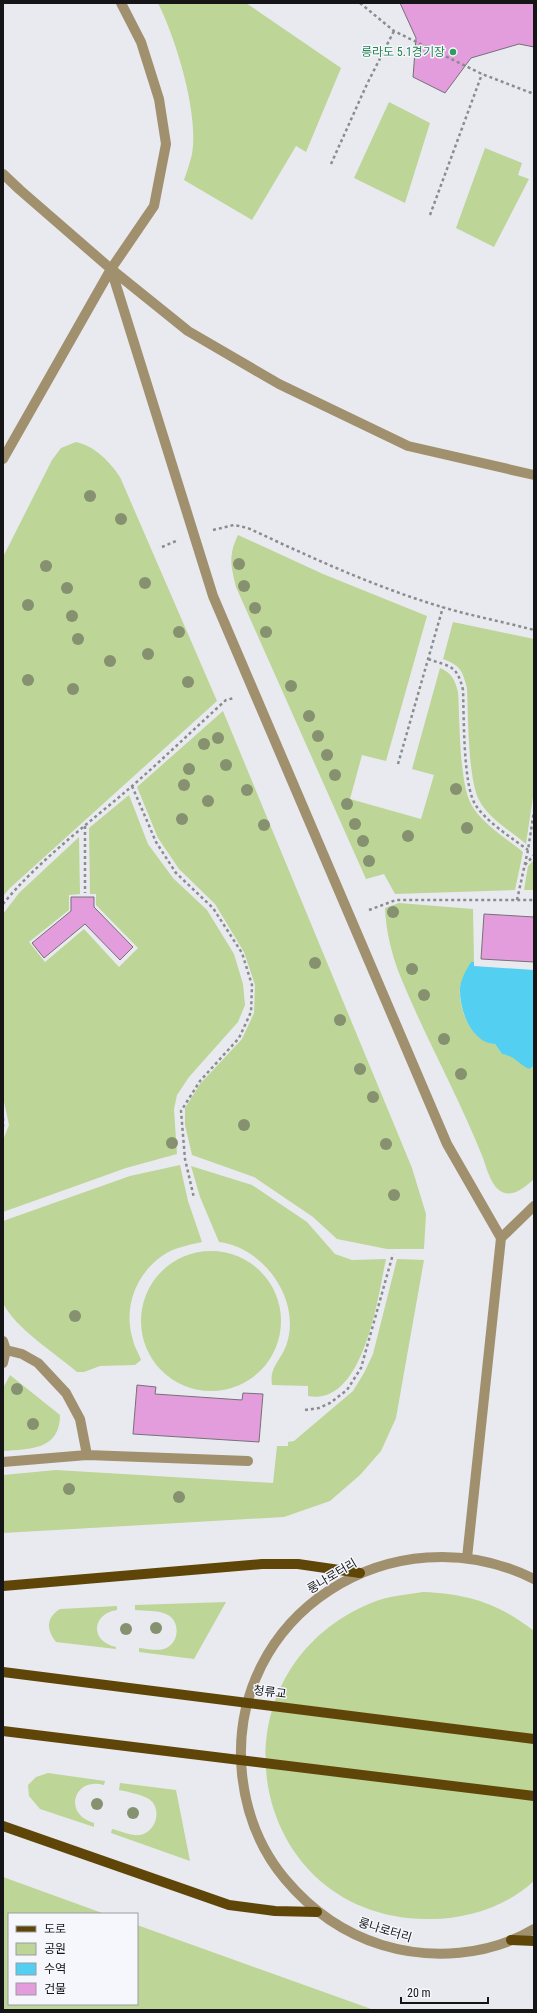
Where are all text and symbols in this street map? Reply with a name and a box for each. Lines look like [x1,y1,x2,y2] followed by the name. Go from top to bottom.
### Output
[361,45,445,59] place label: 릉라도 5.1경기장
[448,47,458,57] marker: 릉라도 5.1경기장
[305,1556,359,1596] street label: 룽나로터리
[253,1683,287,1701] street label: 청류교
[8,1913,138,2005] legend
[357,1915,413,1945] street label: 룽나로터리
[44,1922,66,1936] text: 도로
[44,1942,66,1956] text: 공원
[44,1962,66,1976] text: 수역
[401,1979,488,2005] scale bar
[44,1982,66,1996] text: 건물
[407,1986,431,2000] text: 20 m

